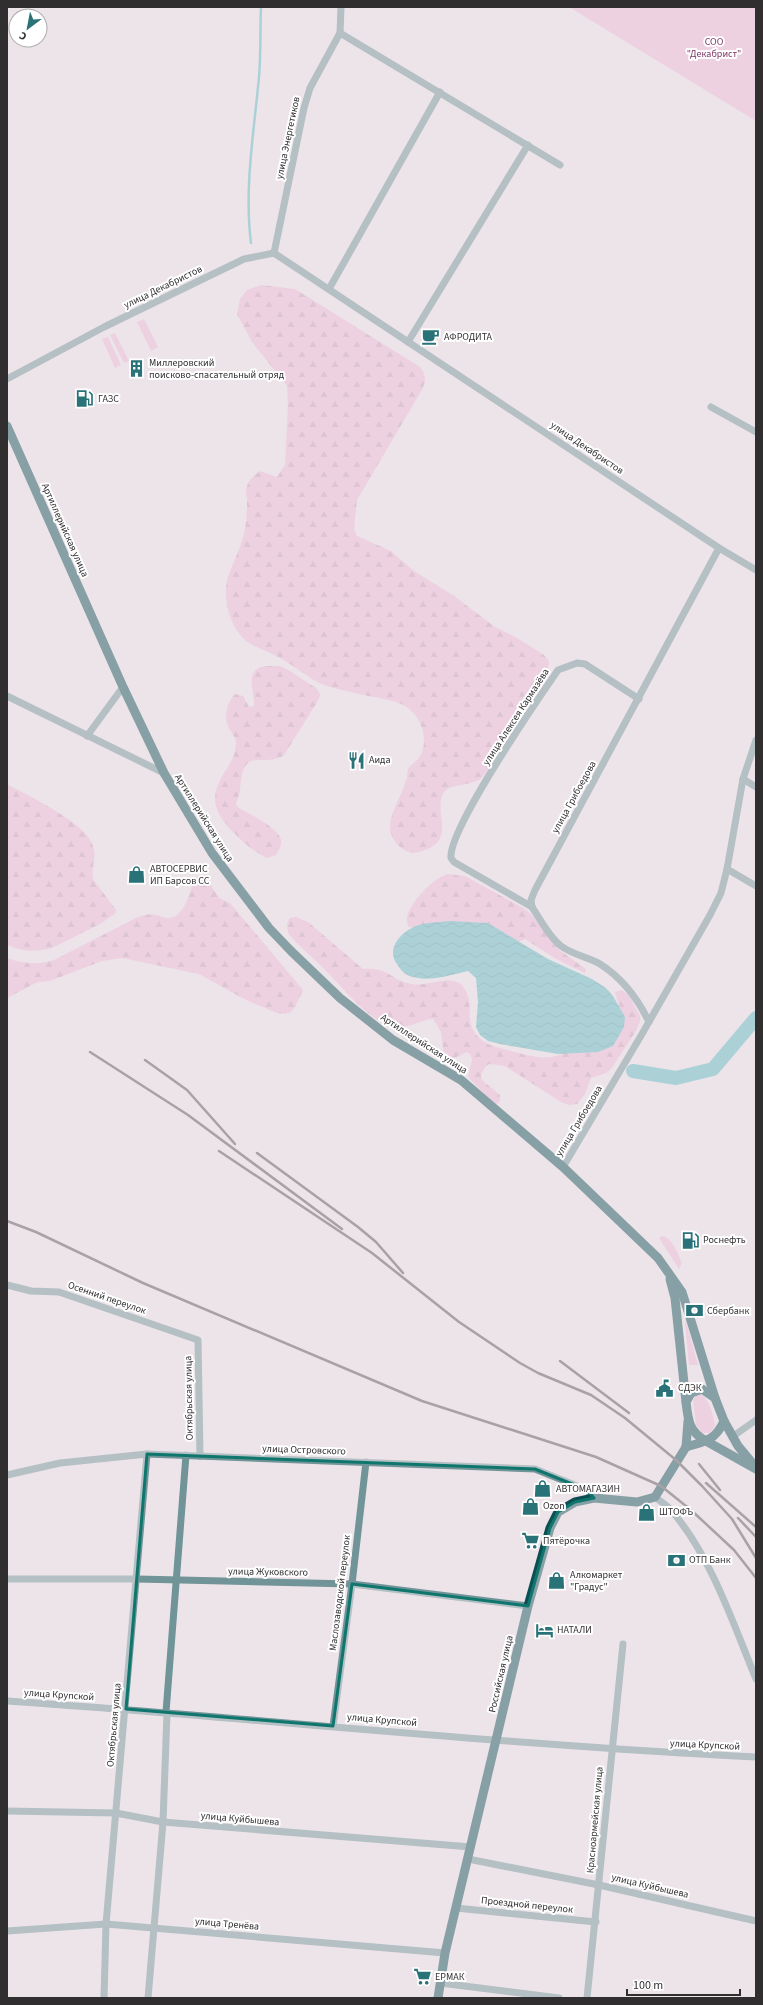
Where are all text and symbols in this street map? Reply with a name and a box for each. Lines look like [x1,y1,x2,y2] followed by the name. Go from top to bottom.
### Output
[8,8,48,48] north arrow
[16,28,30,44] text: С
[687,35,741,61] park label: СОО "Декабрист"
[272,95,304,181] street label: улица Энергетиков
[121,262,205,312] street label: улица Декабристов
[421,327,441,347] cafe icon: АФРОДИТА
[444,330,493,344] place label: АФРОДИТА
[149,356,285,382] place label: Миллеровский поисково-спасательный отряд
[126,359,146,379] building icon: Миллеровский поисково-спасательный отряд
[75,389,95,409] fuel station icon: ГАЗС
[98,392,119,406] place label: ГАЗС
[548,418,626,478] street label: улица Декабристов
[38,481,92,579] street label: Артиллерийская улица
[479,666,553,768] street label: улица Алексея Кармазёва
[346,750,366,770] restaurant icon: Аида
[369,753,391,767] place label: Аида
[548,758,600,836] street label: улица Грибоедова
[171,771,237,865] street label: Артиллерийская улица
[150,862,210,888] place label: АВТОСЕРВИС ИП Барсов СС
[127,865,147,885] shop icon: АВТОСЕРВИС ИП Барсов СС
[378,1011,470,1077] street label: Артиллерийская улица
[552,1083,606,1159] street label: улица Грибоедова
[680,1230,700,1250] fuel station icon: Роснефть
[703,1233,746,1247] place label: Роснефть
[66,1278,148,1318] street label: Осенний переулок
[684,1301,704,1321] bank icon: Сбербанк
[707,1304,749,1318] place label: Сбербанк
[181,1356,197,1440] street label: Октябрьская улица
[655,1378,675,1398] public building icon: СДЭК
[678,1381,702,1395] place label: СДЭК
[262,1442,346,1458] street label: улица Островского
[533,1479,553,1499] shop icon: АВТОМАГАЗИН
[556,1482,620,1496] place label: АВТОМАГАЗИН
[520,1496,540,1516] shop icon: Ozon
[543,1499,565,1513] place label: Ozon
[636,1502,656,1522] shop icon: ШТОФЪ
[659,1505,693,1519] place label: ШТОФЪ
[520,1531,540,1551] supermarket icon: Пятёрочка
[326,1534,354,1652] street label: Маслозаводской переулок
[543,1534,590,1548] place label: Пятёрочка
[666,1550,686,1570] bank icon: ОТП Банк
[689,1553,731,1567] place label: ОТП Банк
[228,1564,308,1580] street label: улица Жуковского
[570,1568,623,1594] place label: Алкомаркет "Градус"
[547,1571,567,1591] shop icon: Алкомаркет "Градус"
[534,1620,554,1640] hotel icon: НАТАЛИ
[557,1623,592,1637] place label: НАТАЛИ
[485,1634,517,1714] street label: Российская улица
[103,1682,125,1768] street label: Октябрьская улица
[24,1686,94,1704] street label: улица Крупской
[346,1710,418,1730] street label: улица Крупской
[670,1736,740,1754] street label: улица Крупской
[583,1766,607,1874] street label: Красноармейская улица
[200,1809,280,1829] street label: улица Куйбышева
[610,1870,690,1902] street label: улица Куйбышева
[480,1893,574,1917] street label: Проездной переулок
[194,1914,260,1934] street label: улица Тренёва
[412,1967,432,1987] supermarket icon: ЕРМАК
[435,1970,465,1984] place label: ЕРМАК
[627,1971,740,1997] scale bar
[633,1977,663,1994] text: 100 m

